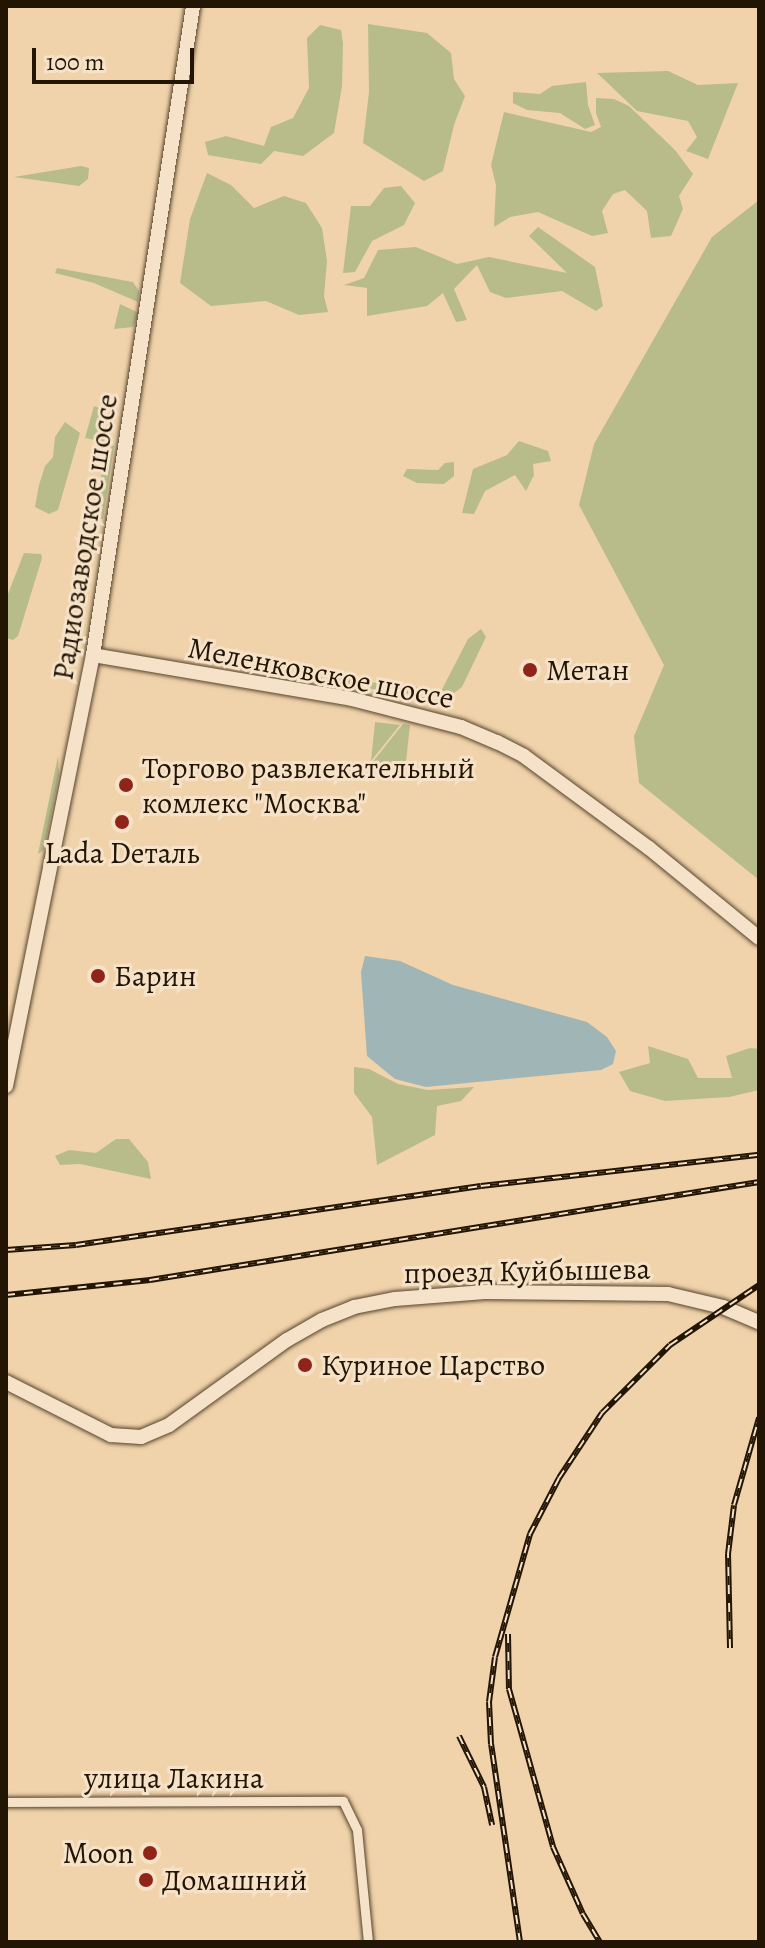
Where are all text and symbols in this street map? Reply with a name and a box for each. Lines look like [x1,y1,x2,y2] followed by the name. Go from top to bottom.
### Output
[36,32,198,82] scale bar
[46,46,105,78] text: 100 m
[45,391,125,683] street label: Радиозаводское шоссе
[185,630,457,716] street label: Меленковское шоссе
[546,652,629,688] place label: Метан
[521,661,539,679] marker: Метан
[142,750,475,820] place label: Торгово развлекательный комлекс "Москва"
[117,776,135,794] marker: Торгово развлекательный комлекс "Москва"
[113,813,131,831] marker: Lada Dеталь
[44,835,200,871] place label: Lada Dеталь
[114,958,197,994] place label: Барин
[89,967,107,985] marker: Барин
[403,1251,651,1291] street label: проезд Куйбышева
[321,1347,545,1383] place label: Куриное Царство
[296,1356,314,1374] marker: Куриное Царство
[84,1760,264,1796] street label: улица Лакина
[63,1835,134,1871] place label: Moon
[141,1844,159,1862] marker: Moon
[162,1862,307,1898] place label: Домашний
[137,1871,155,1889] marker: Домашний

